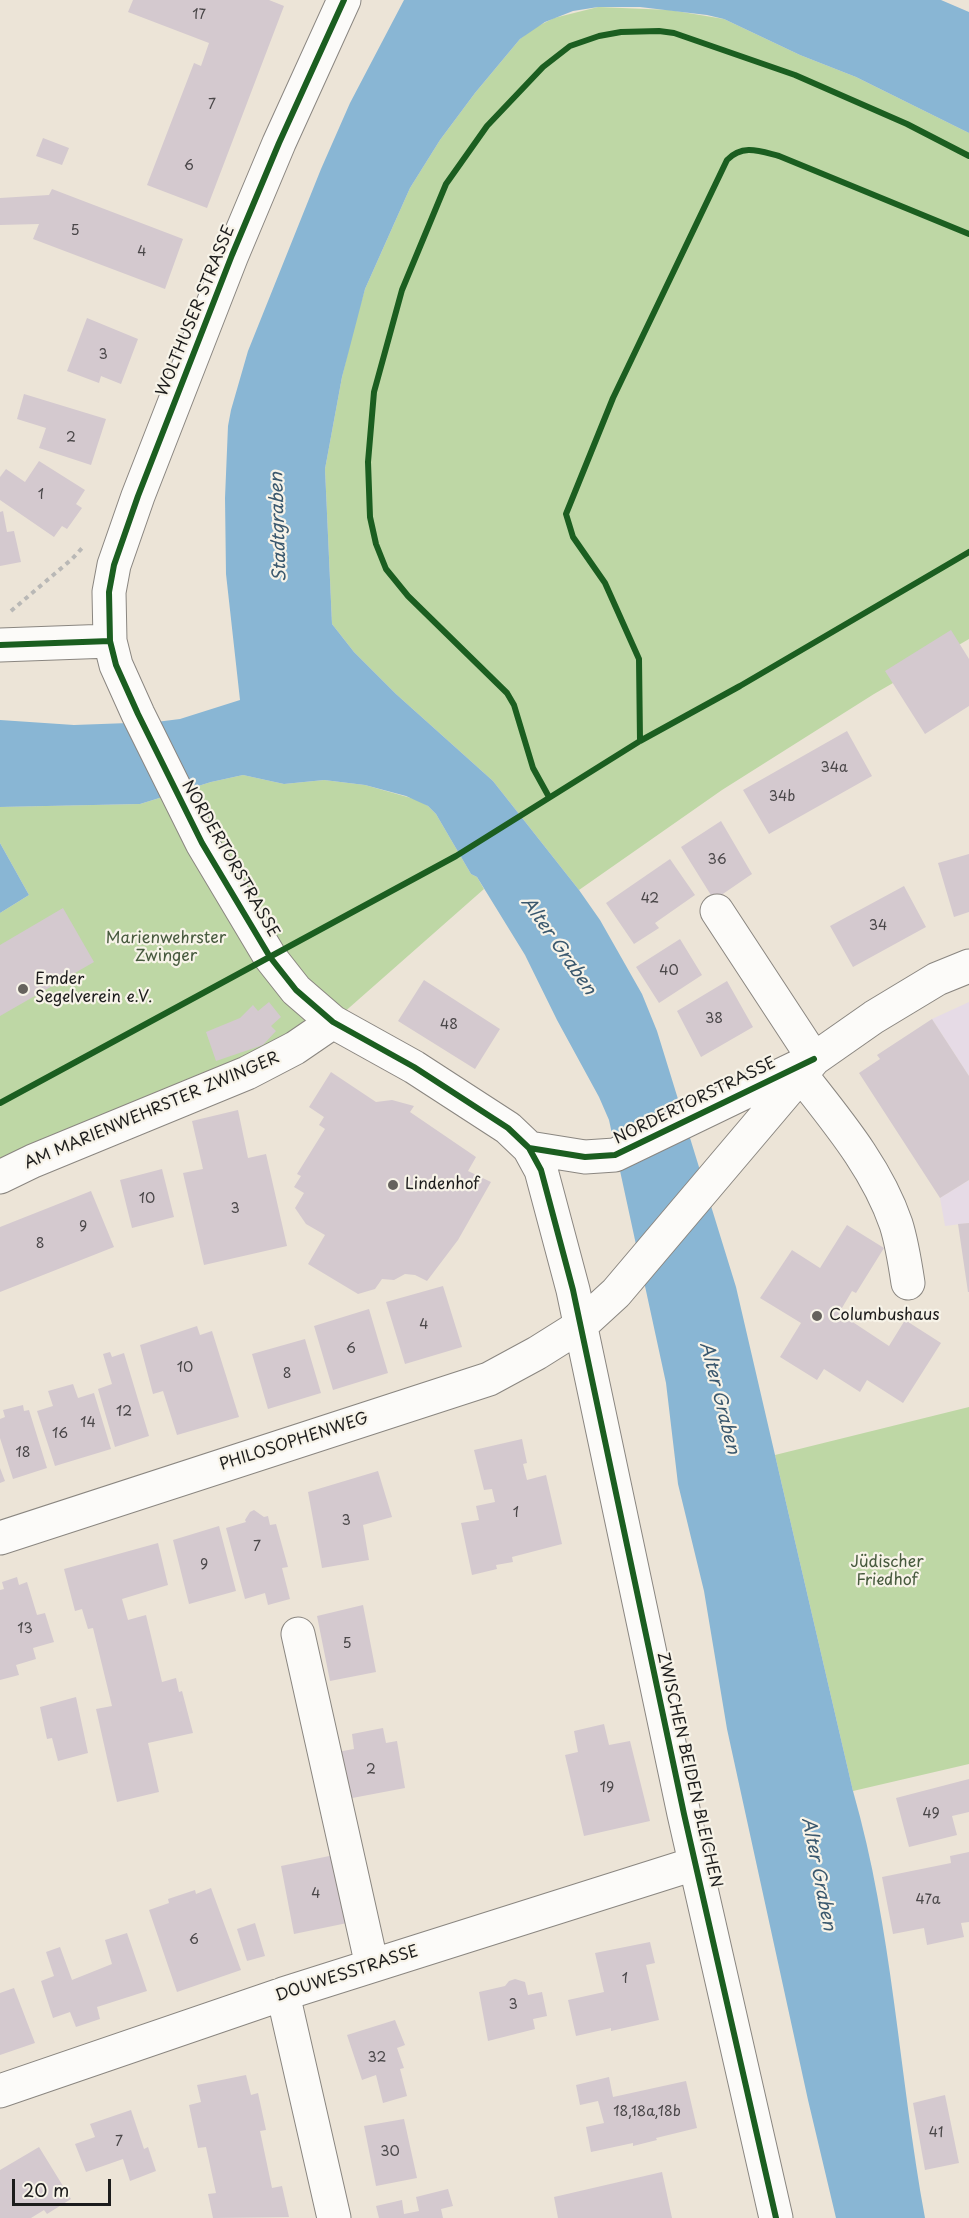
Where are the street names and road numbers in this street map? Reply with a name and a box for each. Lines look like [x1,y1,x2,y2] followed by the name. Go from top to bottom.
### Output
[153,223,239,399] street label: WOLTHUSER STRASSE
[177,777,283,941] street label: NORDERTORSTRASSE
[22,1048,282,1174] street label: AM MARIENWEHRSTER ZWINGER
[611,1053,779,1149] street label: NORDERTORSTRASSE
[217,1409,371,1475] street label: PHILOSOPHENWEG
[653,1650,725,1890] street label: ZWISCHEN BEIDEN BLEICHEN
[273,1942,421,2006] street label: DOUWESSTRASSE

